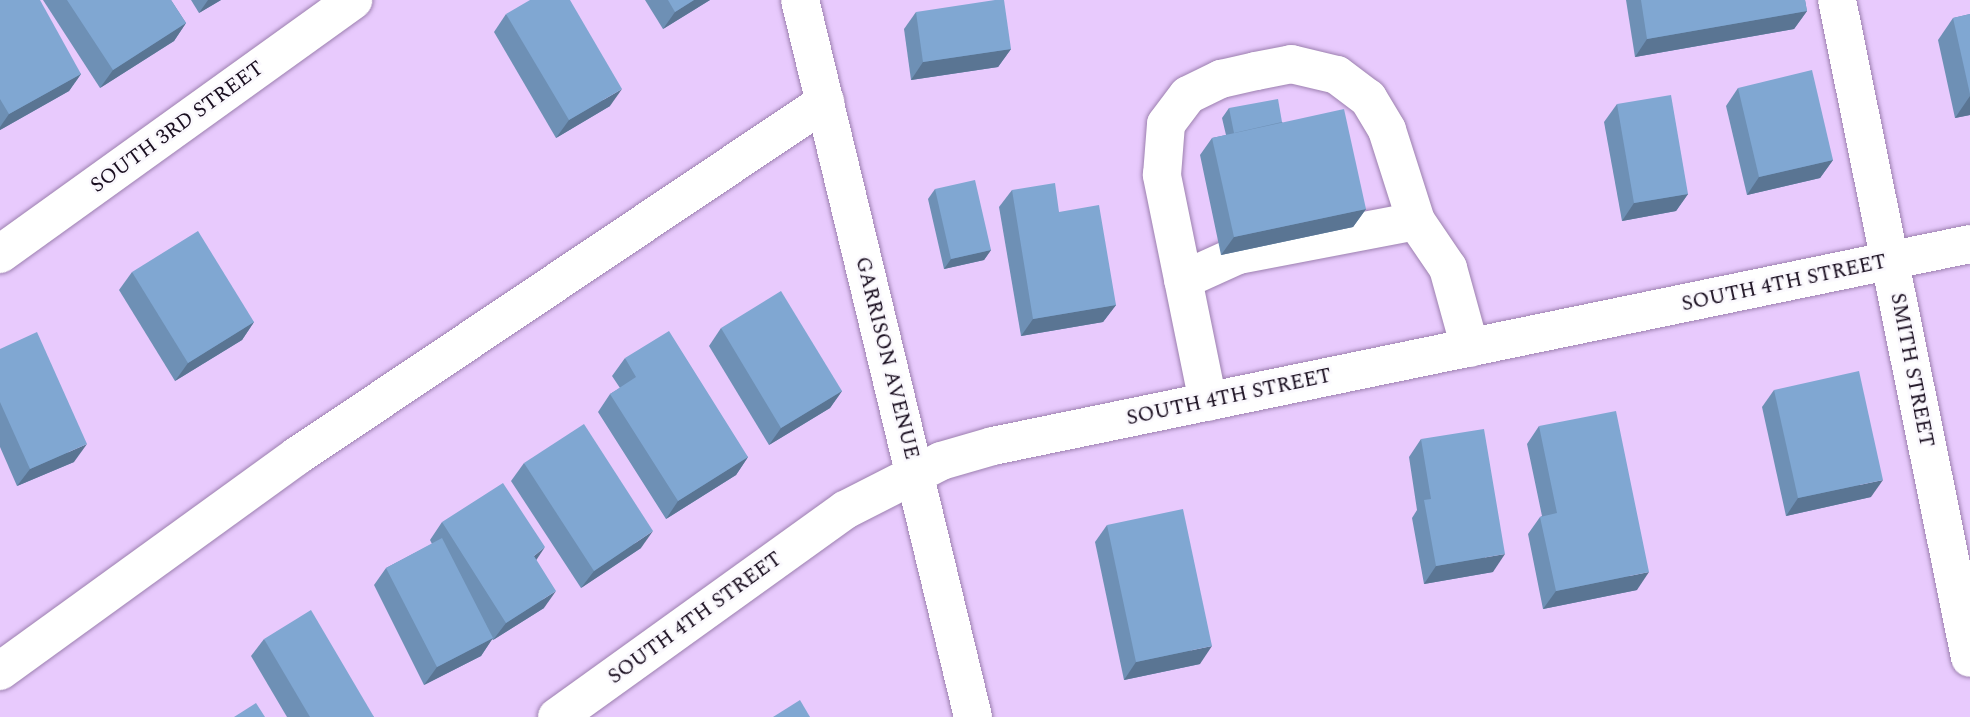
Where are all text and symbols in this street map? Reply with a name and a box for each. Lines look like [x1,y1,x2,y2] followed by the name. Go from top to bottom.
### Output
[85,56,269,198] street label: SOUTH 3RD STREET
[1679,249,1889,317] street label: SOUTH 4TH STREET
[850,254,924,462] street label: GARRISON AVENUE
[1885,291,1939,449] street label: SMITH STREET
[1124,363,1334,431] street label: SOUTH 4TH STREET
[603,546,787,690] street label: SOUTH 4TH STREET

